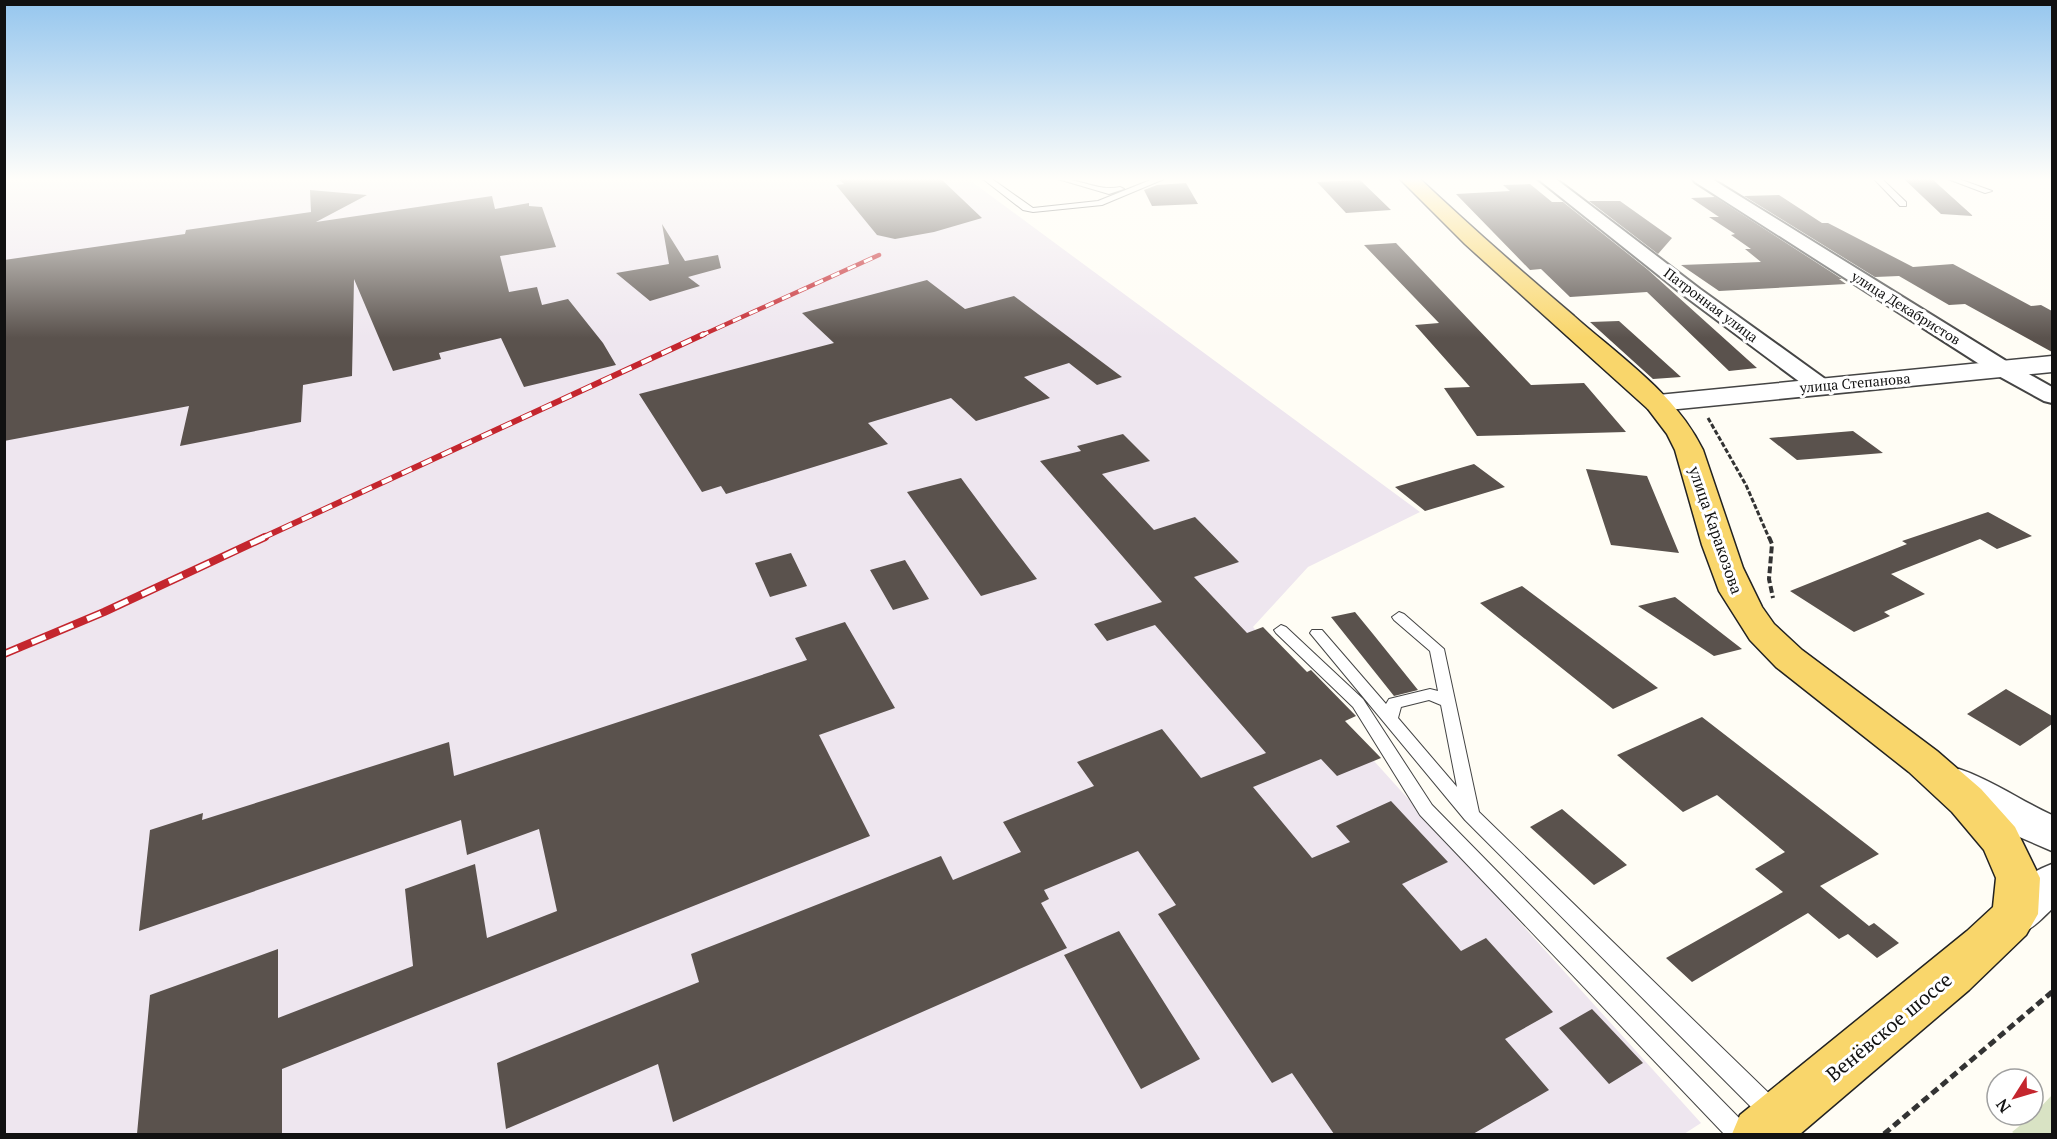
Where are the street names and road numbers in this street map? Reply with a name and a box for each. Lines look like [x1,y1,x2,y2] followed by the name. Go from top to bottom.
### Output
[1660,263,1762,346] street label: Патронная улица
[1847,266,1964,349] street label: улица Декабристов
[1798,368,1911,397] street label: улица Степанова
[1683,462,1748,597] street label: улица Каракозова
[1820,966,1957,1087] street label: Венёвское шоссе

